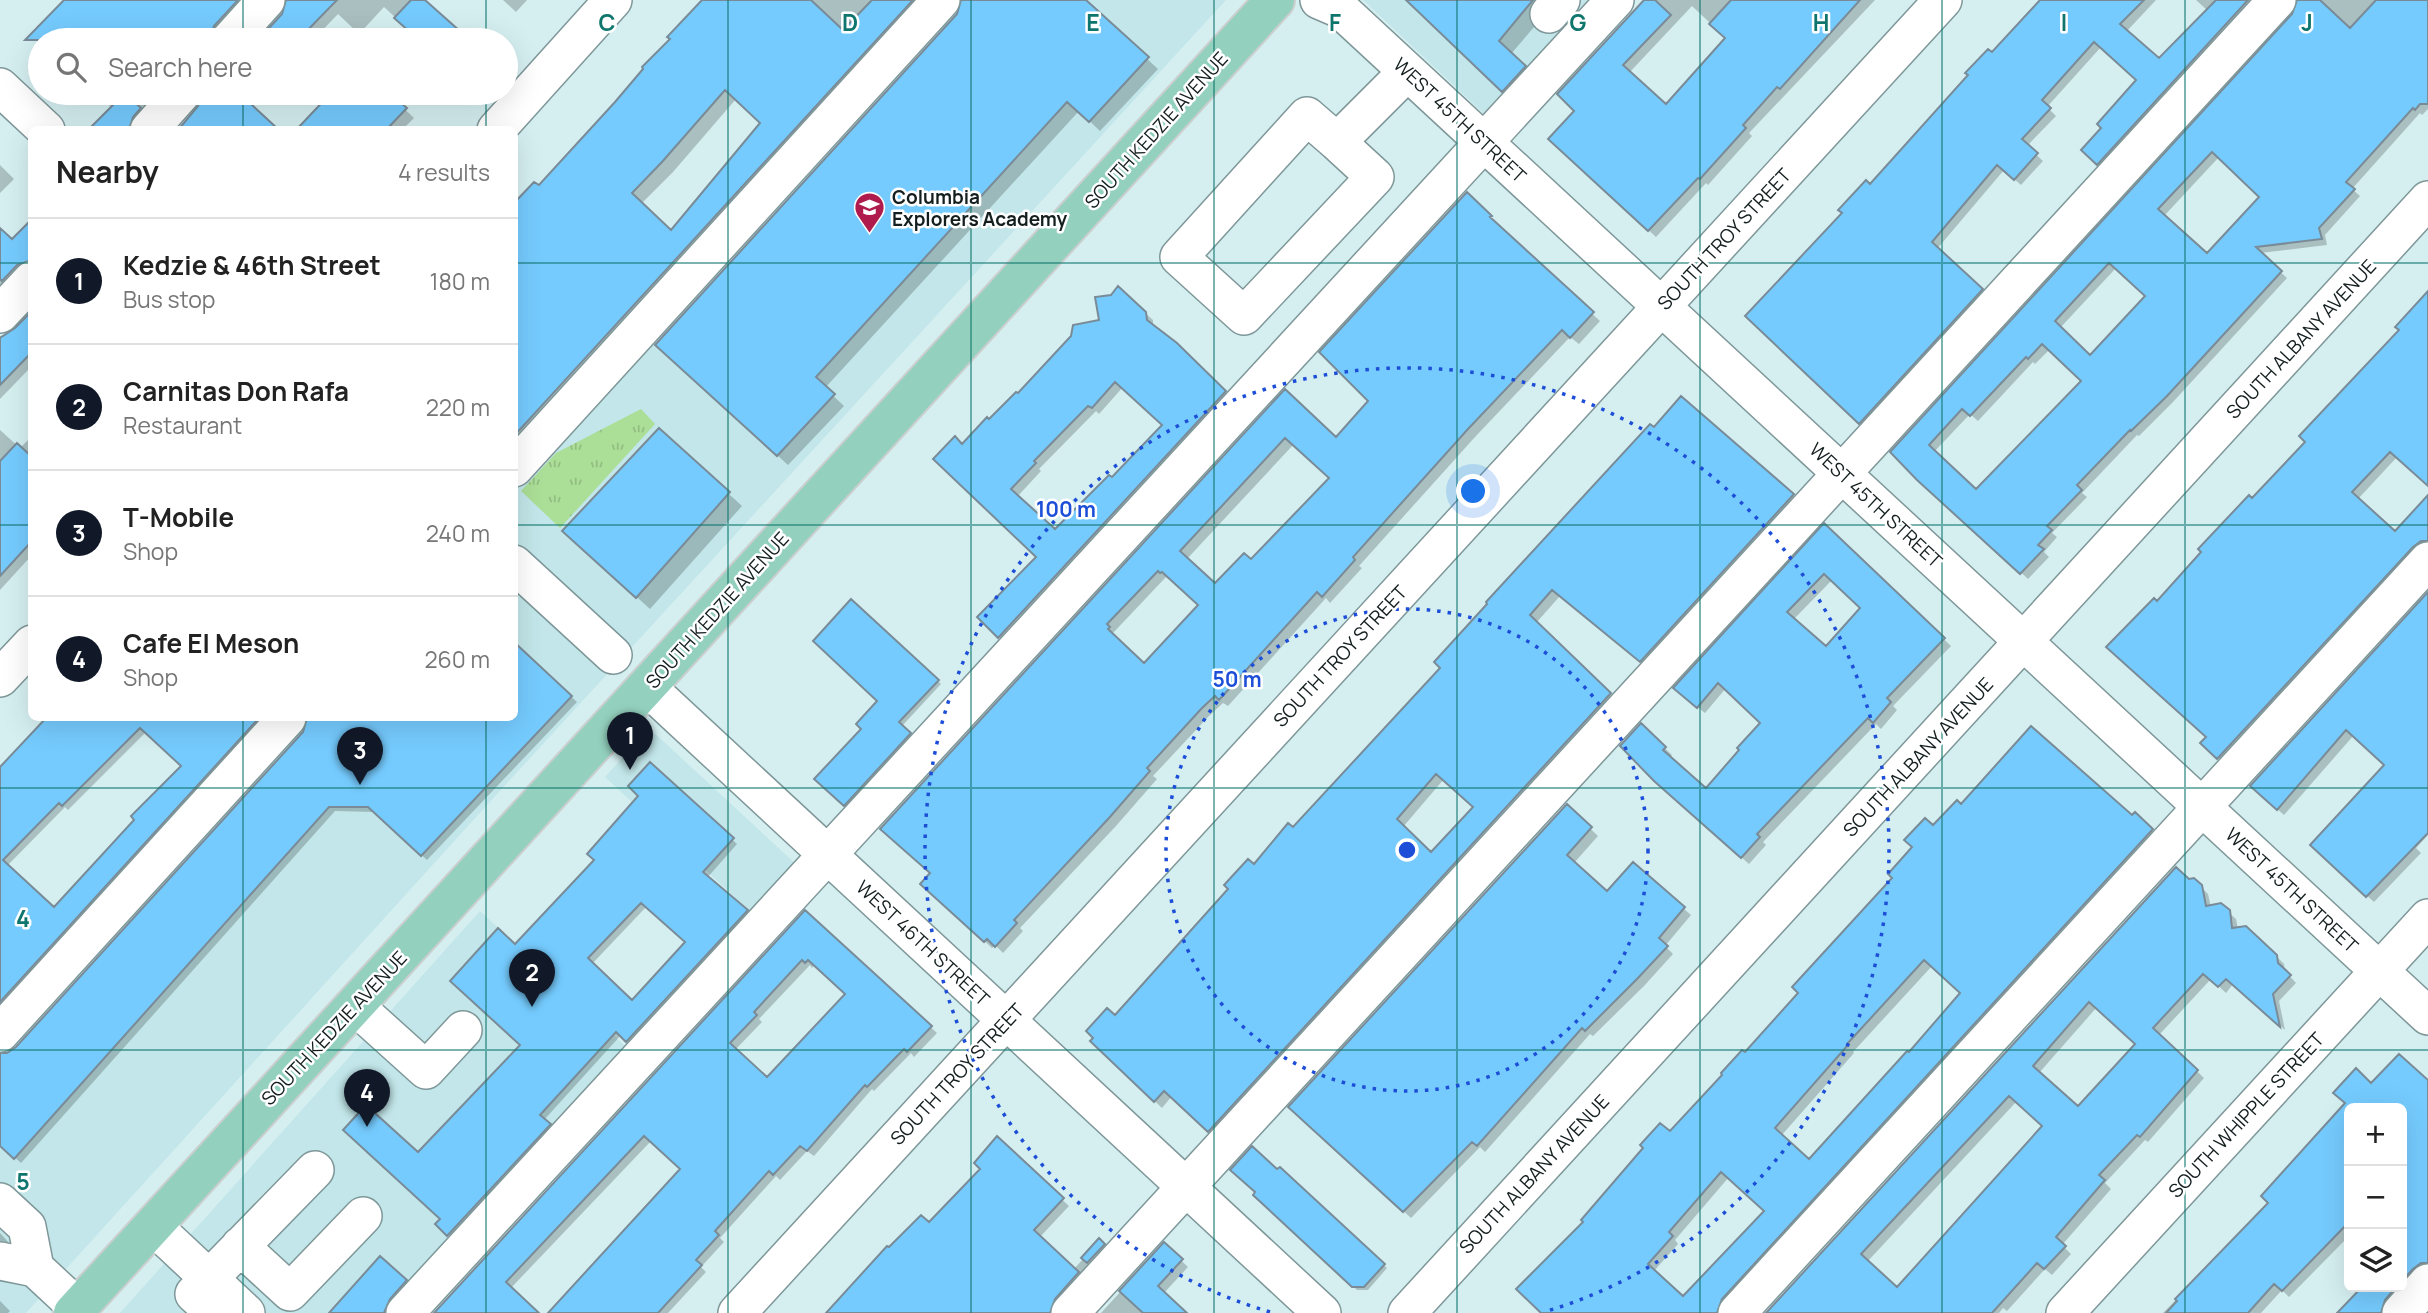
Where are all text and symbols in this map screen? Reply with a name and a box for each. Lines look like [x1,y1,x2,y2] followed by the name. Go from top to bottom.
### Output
[599,6,616,38] text: C
[842,6,858,38] text: D
[1086,6,1100,38] text: E
[1329,6,1341,38] text: F
[1570,6,1587,38] text: G
[1813,6,1829,38] text: H
[2061,6,2067,38] text: I
[2301,6,2313,38] text: J
[28,28,518,105] search box
[1079,46,1233,214] street label: SOUTH KEDZIE AVENUE
[52,48,90,86] icon: search
[108,49,253,85] text: Search here
[1388,52,1533,189] street label: WEST 45TH STREET
[56,151,159,192] text: Nearby
[398,156,490,188] text: 4 results
[1651,162,1797,316] street label: SOUTH TROY STREET
[892,184,1068,232] place label: Columbia Explorers Academy
[852,191,886,235] school or university icon: Columbia Explorers Academy
[123,247,381,283] text: Kedzie & 46th Street
[2220,254,2382,424] street label: SOUTH ALBANY AVENUE
[74,265,84,297] text: 1
[430,265,490,297] text: 180 m
[123,283,215,315] text: Bus stop
[123,373,349,409] text: Carnitas Don Rafa
[72,391,86,423] text: 2
[426,391,490,423] text: 220 m
[123,409,242,441] text: Restaurant
[1804,437,1949,574] street label: WEST 45TH STREET
[1456,474,1490,508] your location
[1036,495,1096,523] text: 100 m
[123,499,234,535] text: T-Mobile
[72,517,86,549] text: 3
[426,517,490,549] text: 240 m
[640,526,794,694] street label: SOUTH KEDZIE AVENUE
[123,535,178,567] text: Shop
[1267,579,1413,733] street label: SOUTH TROY STREET
[123,625,299,661] text: Cafe El Meson
[72,643,86,675] text: 4
[424,643,490,675] text: 260 m
[123,661,178,693] text: Shop
[1212,665,1262,693] text: 50 m
[1837,672,1999,842] street label: SOUTH ALBANY AVENUE
[607,712,653,770] pin: 1
[337,727,383,785] pin: 3
[2220,822,2365,959] street label: WEST 45TH STREET
[1395,838,1419,862] centre of rings
[851,874,996,1012] street label: WEST 46TH STREET
[16,902,30,934] text: 4
[255,945,413,1111] street label: SOUTH KEDZIE AVENUE
[509,949,555,1007] pin: 2
[884,997,1030,1151] street label: SOUTH TROY STREET
[2162,1026,2330,1203] street label: SOUTH WHIPPLE STREET
[344,1069,390,1127] pin: 4
[1453,1089,1615,1259] street label: SOUTH ALBANY AVENUE
[2344,1103,2407,1292] map controls
[2344,1103,2407,1166] button: +
[16,1165,30,1197] text: 5
[2344,1166,2407,1229] button: −
[2344,1229,2407,1292] button: layers

